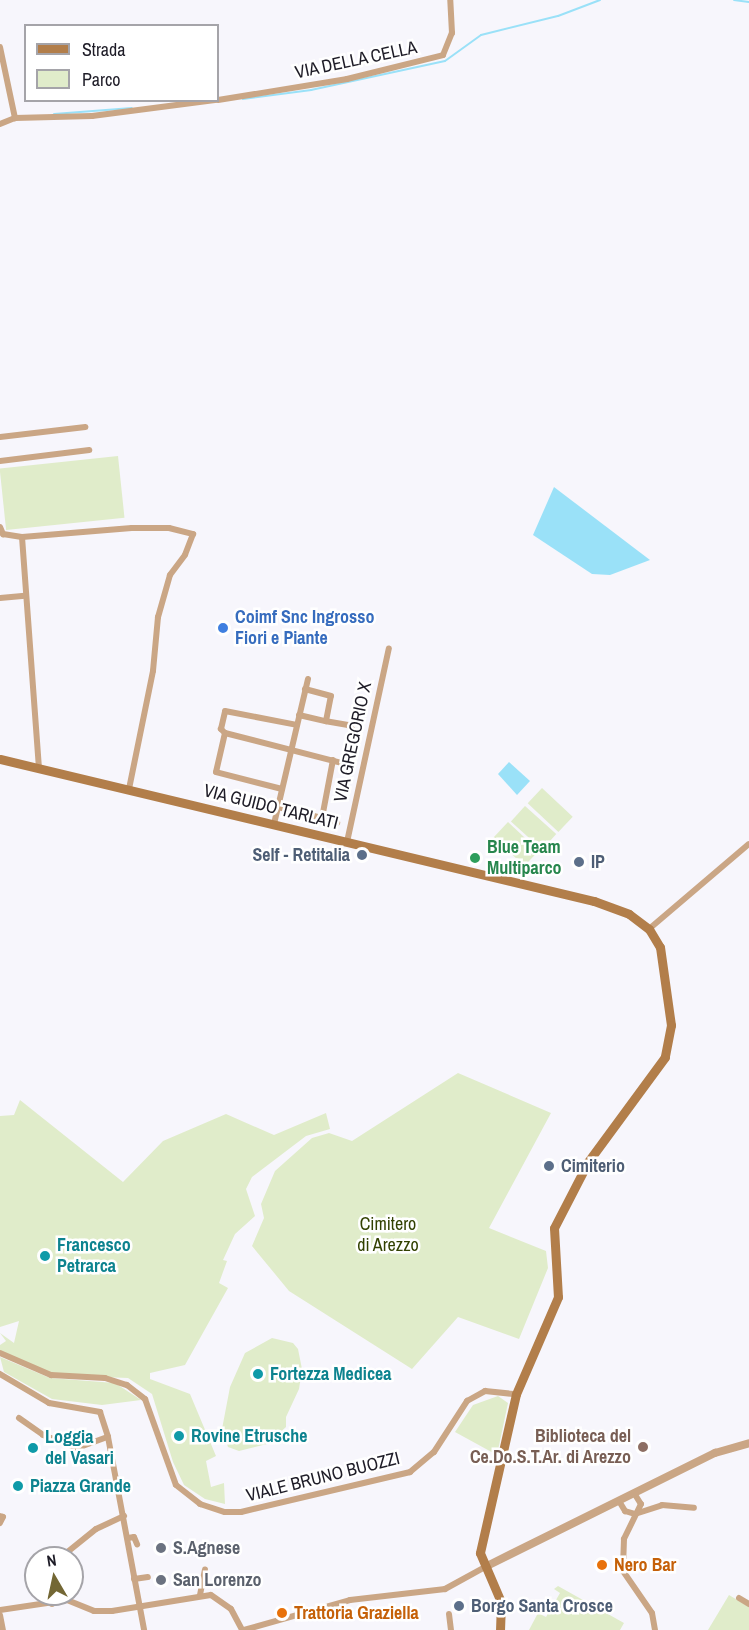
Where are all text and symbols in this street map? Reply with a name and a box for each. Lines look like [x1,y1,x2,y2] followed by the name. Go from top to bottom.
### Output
[24,24,219,102] legend
[292,36,420,84] street label: VIA DELLA CELLA
[82,37,126,62] text: Strada
[82,67,121,92] text: Parco
[235,607,374,650] place label: Coimf Snc Ingrosso Fiori e Piante
[216,621,230,635] marker: Coimf Snc Ingrosso Fiori e Piante
[330,680,376,804] street label: VIA GREGORIO X
[201,780,341,834] street label: VIA GUIDO TARLATI
[487,837,562,880] place label: Blue Team Multiparco
[252,844,350,866] place label: Self - Retitalia
[355,848,369,862] marker: Self - Retitalia
[468,851,482,865] marker: Blue Team Multiparco
[591,851,605,873] place label: IP
[572,855,586,869] marker: IP
[561,1155,625,1177] place label: Cimiterio
[542,1159,556,1173] marker: Cimiterio
[357,1214,419,1256] park label: Cimitero di Arezzo
[57,1235,131,1278] place label: Francesco Petrarca
[38,1249,52,1263] marker: Francesco Petrarca
[270,1363,391,1385] place label: Fortezza Medicea
[251,1367,265,1381] marker: Fortezza Medicea
[191,1425,307,1447] place label: Rovine Etrusche
[469,1426,631,1468] place label: Biblioteca del Ce.Do.S.T.Ar. di Arezzo
[45,1427,114,1470] place label: Loggia del Vasari
[172,1429,186,1443] marker: Rovine Etrusche
[636,1440,650,1454] marker: Biblioteca del Ce.Do.S.T.Ar. di Arezzo
[26,1441,40,1455] marker: Loggia del Vasari
[244,1447,402,1507] street label: VIALE BRUNO BUOZZI
[30,1475,131,1497] place label: Piazza Grande
[11,1479,25,1493] marker: Piazza Grande
[173,1537,240,1559] place label: S.Agnese
[154,1541,168,1555] marker: S.Agnese
[24,1546,84,1606] north arrow
[45,1549,58,1572] text: N
[614,1554,676,1576] place label: Nero Bar
[595,1558,609,1572] marker: Nero Bar
[173,1569,262,1591] place label: San Lorenzo
[154,1573,168,1587] marker: San Lorenzo
[471,1595,613,1617] place label: Borgo Santa Crosce
[452,1599,466,1613] marker: Borgo Santa Crosce
[294,1602,419,1624] place label: Trattoria Graziella
[275,1606,289,1620] marker: Trattoria Graziella

